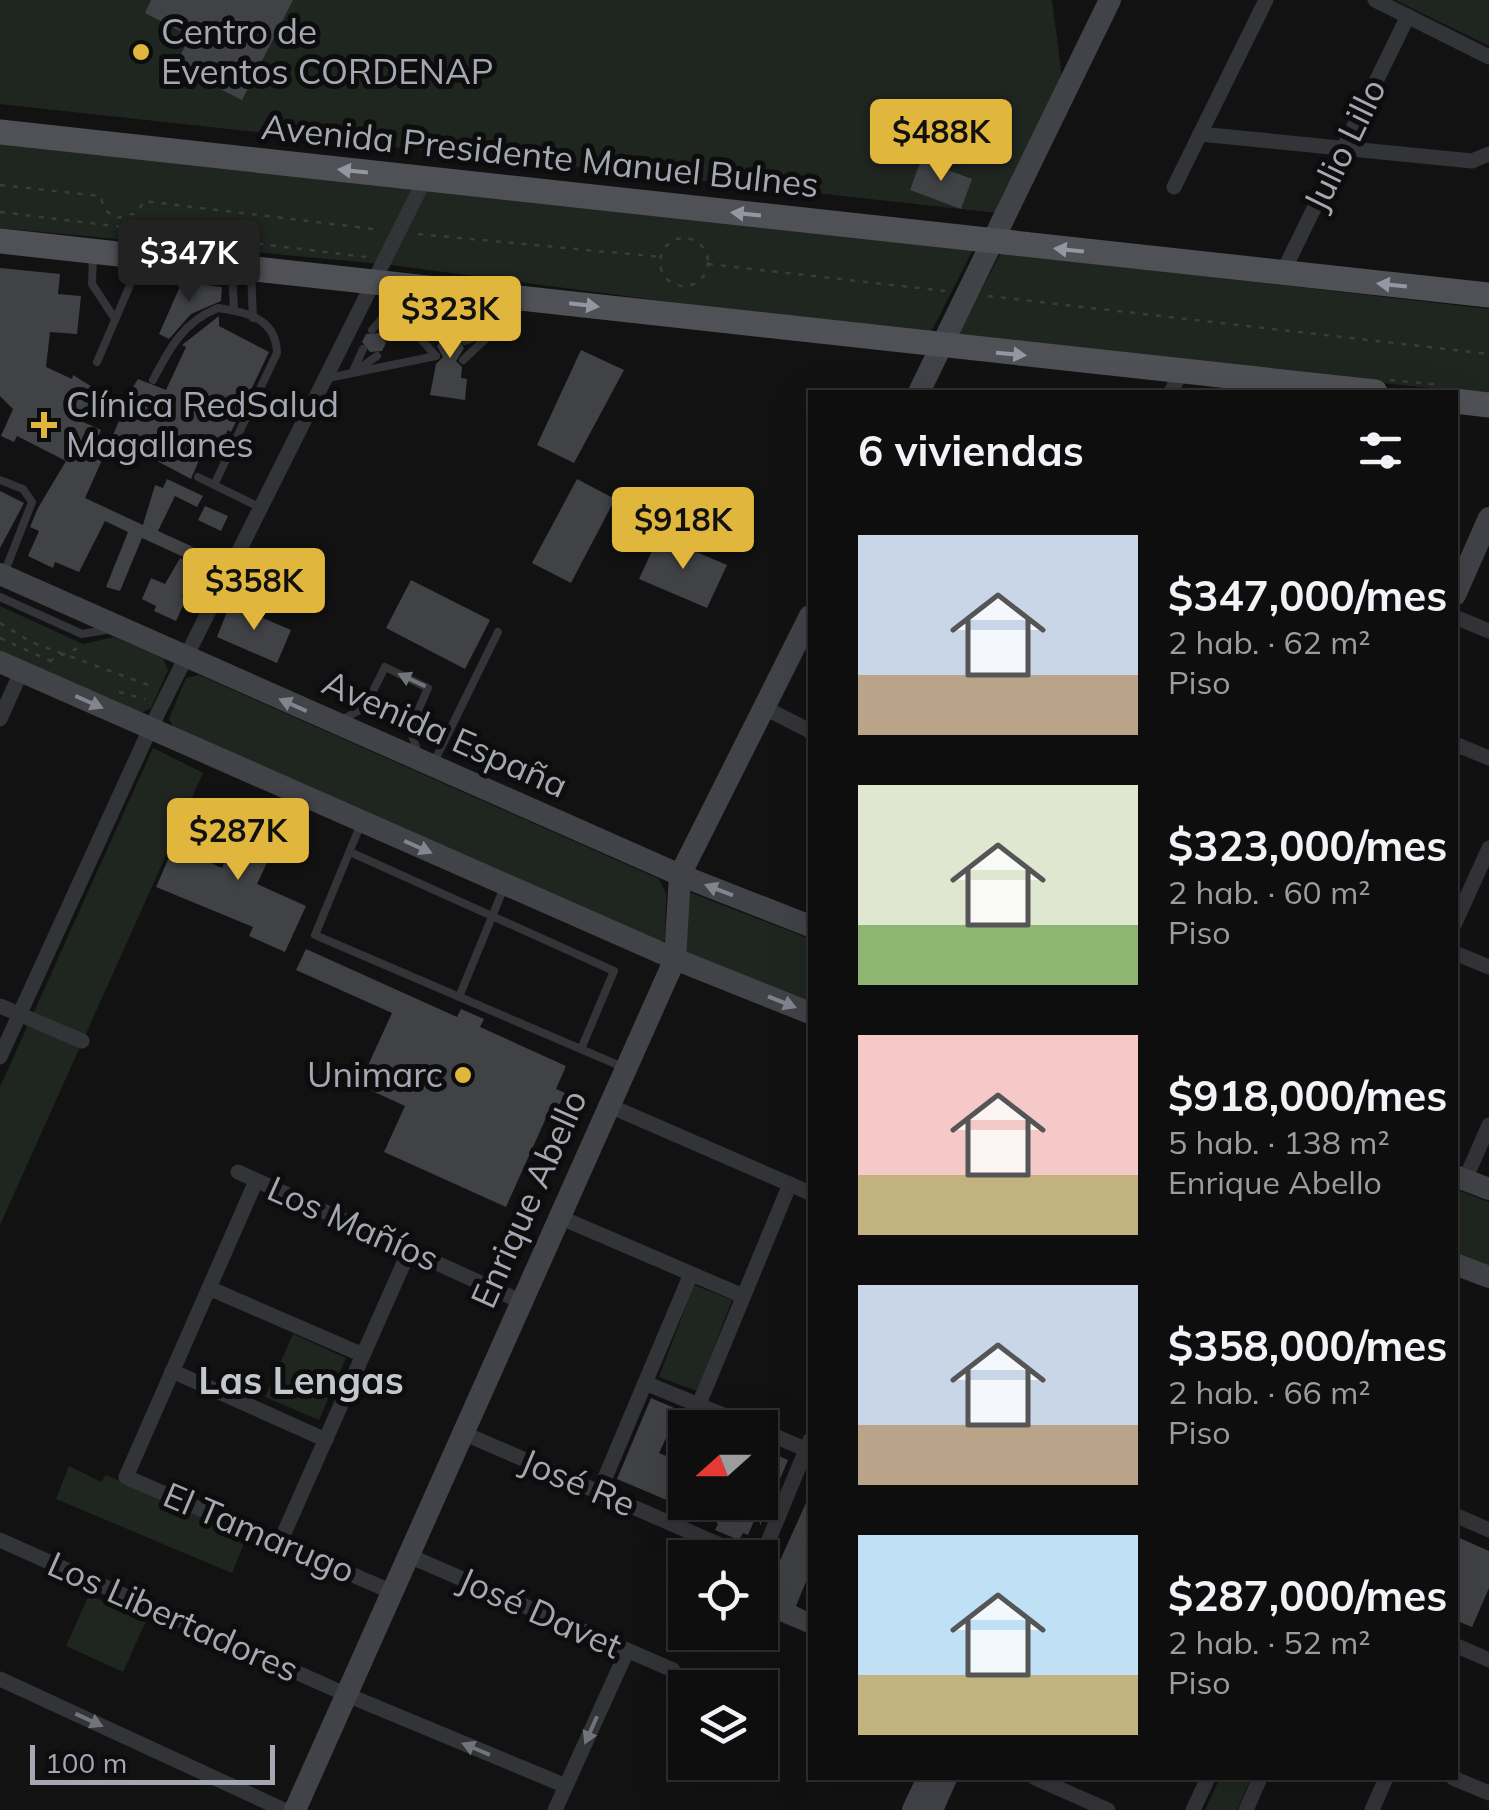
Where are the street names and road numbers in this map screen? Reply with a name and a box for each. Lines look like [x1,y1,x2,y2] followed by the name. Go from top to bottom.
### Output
[1293,71,1395,218] street label: Julio Lillo
[259,104,821,206] street label: Avenida Presidente Manuel Bulnes
[316,659,575,807] street label: Avenida España
[460,1083,596,1314] street label: Enrique Abello
[261,1166,446,1280] street label: Los Mañíos
[515,1438,642,1526] street label: José Re
[157,1472,362,1592] street label: El Tamarugo
[41,1541,305,1691] street label: Los Libertadores
[452,1557,629,1667] street label: José Davet

